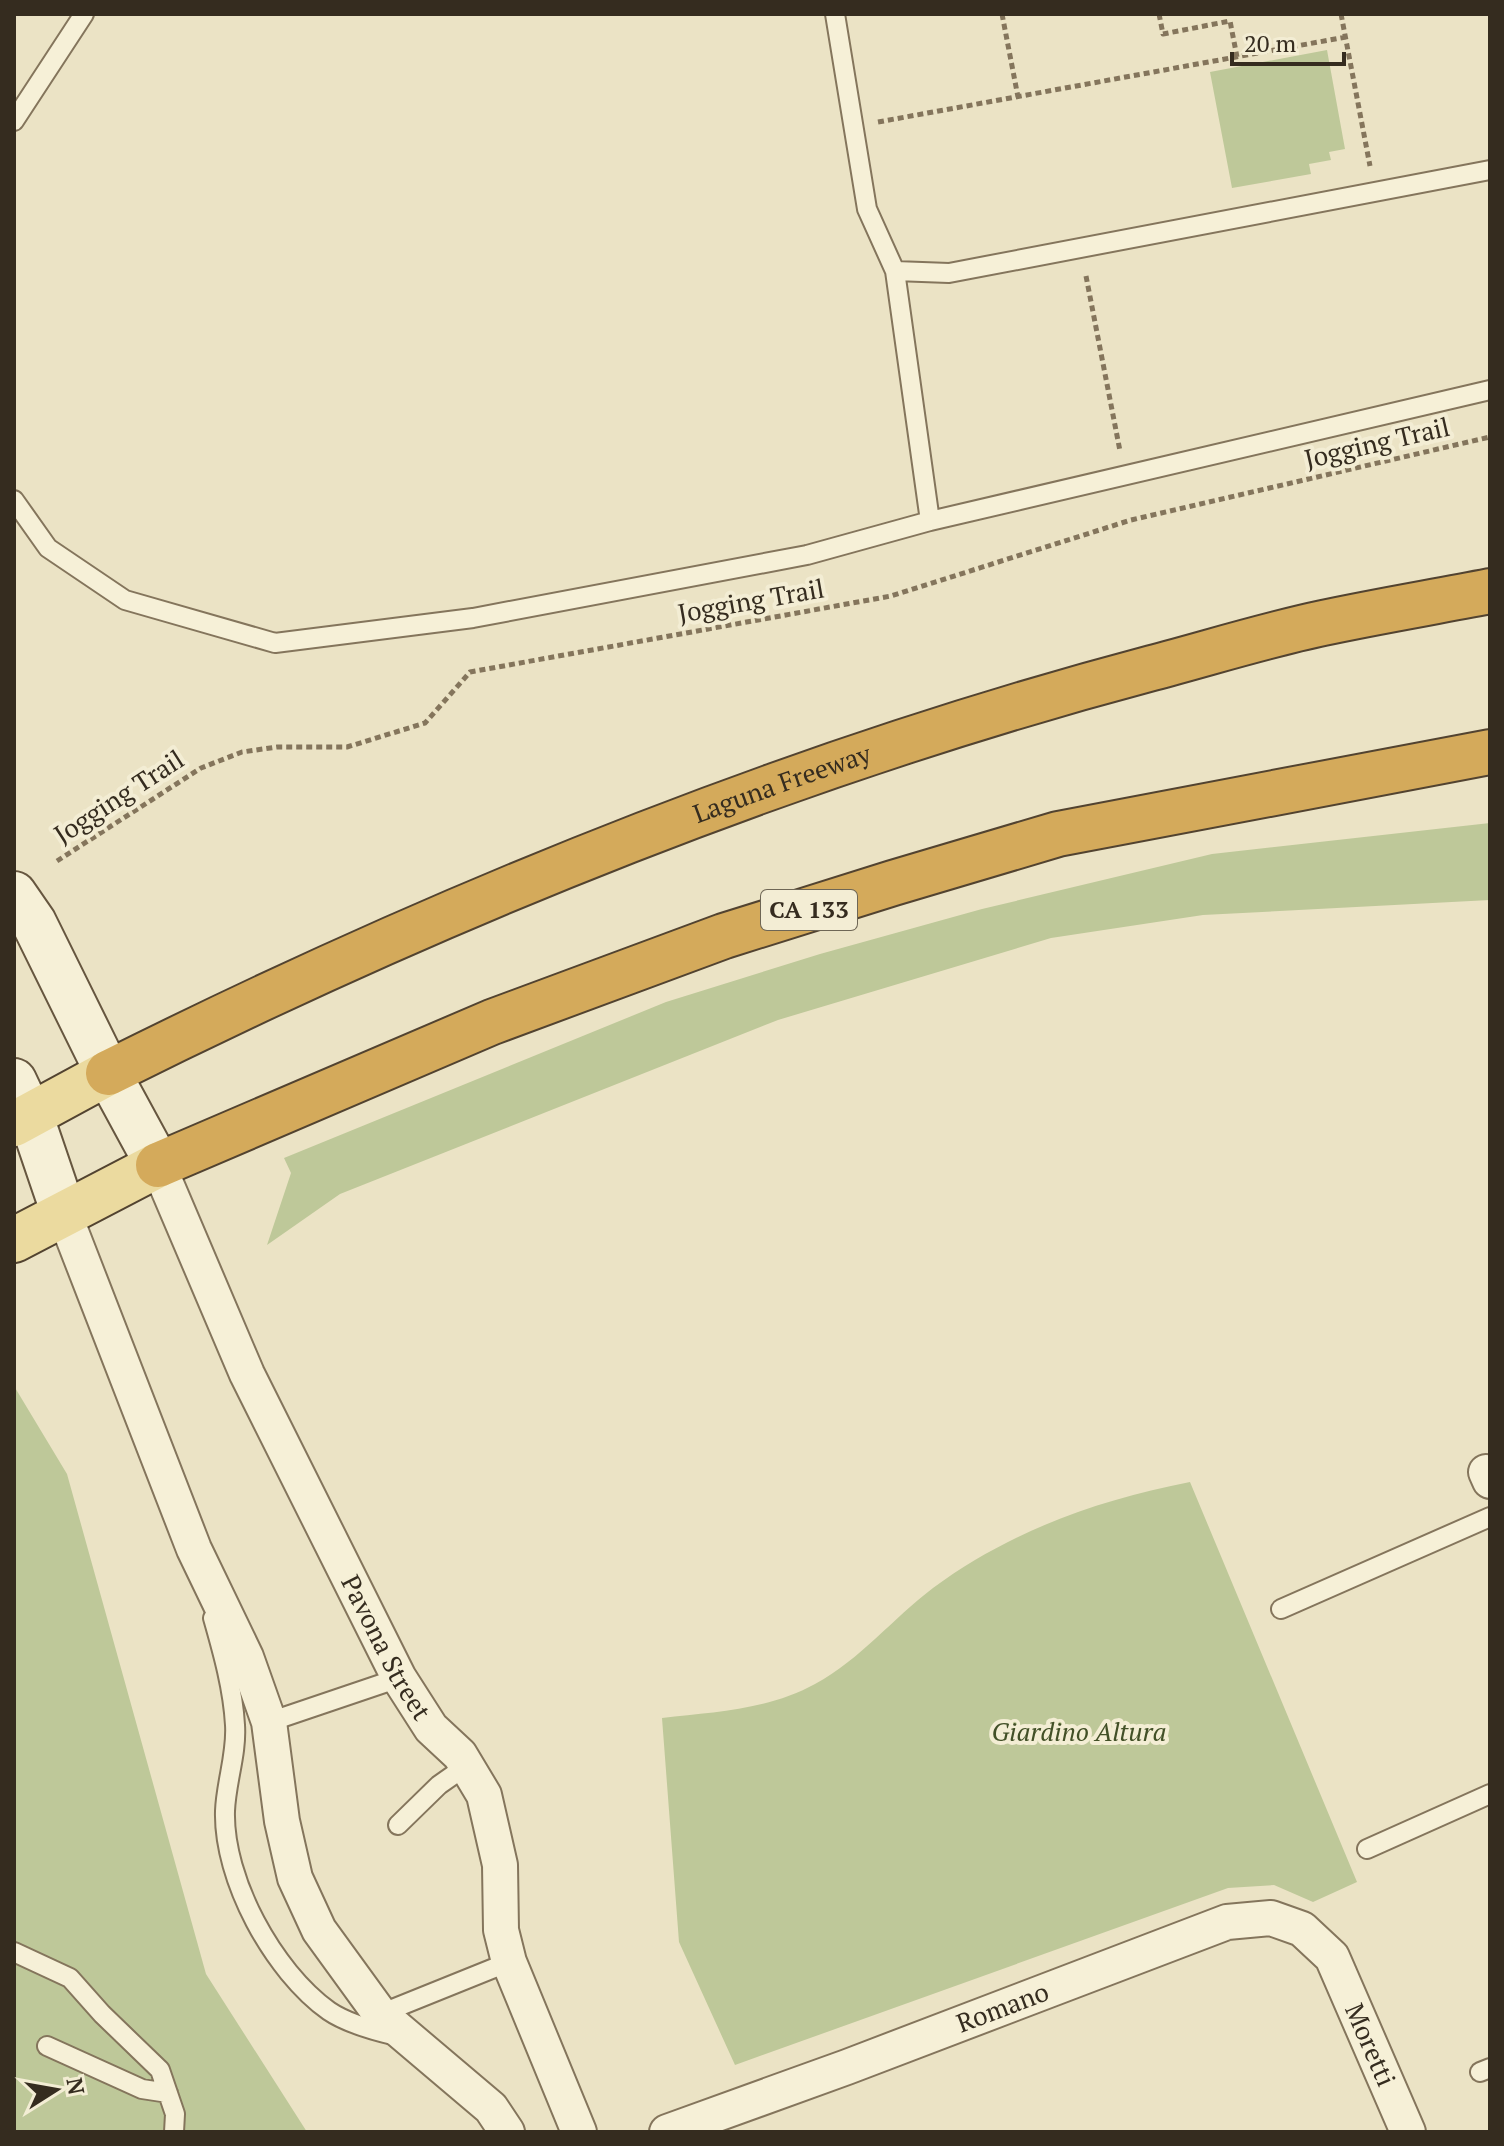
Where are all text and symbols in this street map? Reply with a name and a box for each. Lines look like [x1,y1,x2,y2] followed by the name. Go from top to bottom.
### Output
[1232,16,1344,66] scale bar
[1244,27,1296,59] text: 20 m
[1301,409,1453,475] street label: Jogging Trail
[675,570,827,630] street label: Jogging Trail
[688,735,876,830] street label: Laguna Freeway
[47,742,190,851] street label: Jogging Trail
[761,890,857,930] road number: CA 133
[334,1569,440,1726] street label: Pavona Street
[992,1714,1166,1748] park label: Giardino Altura
[951,1974,1053,2040] street label: Romano
[1338,1998,1404,2091] street label: Moretti
[16,2050,96,2130] north arrow
[60,2075,92,2097] text: N

